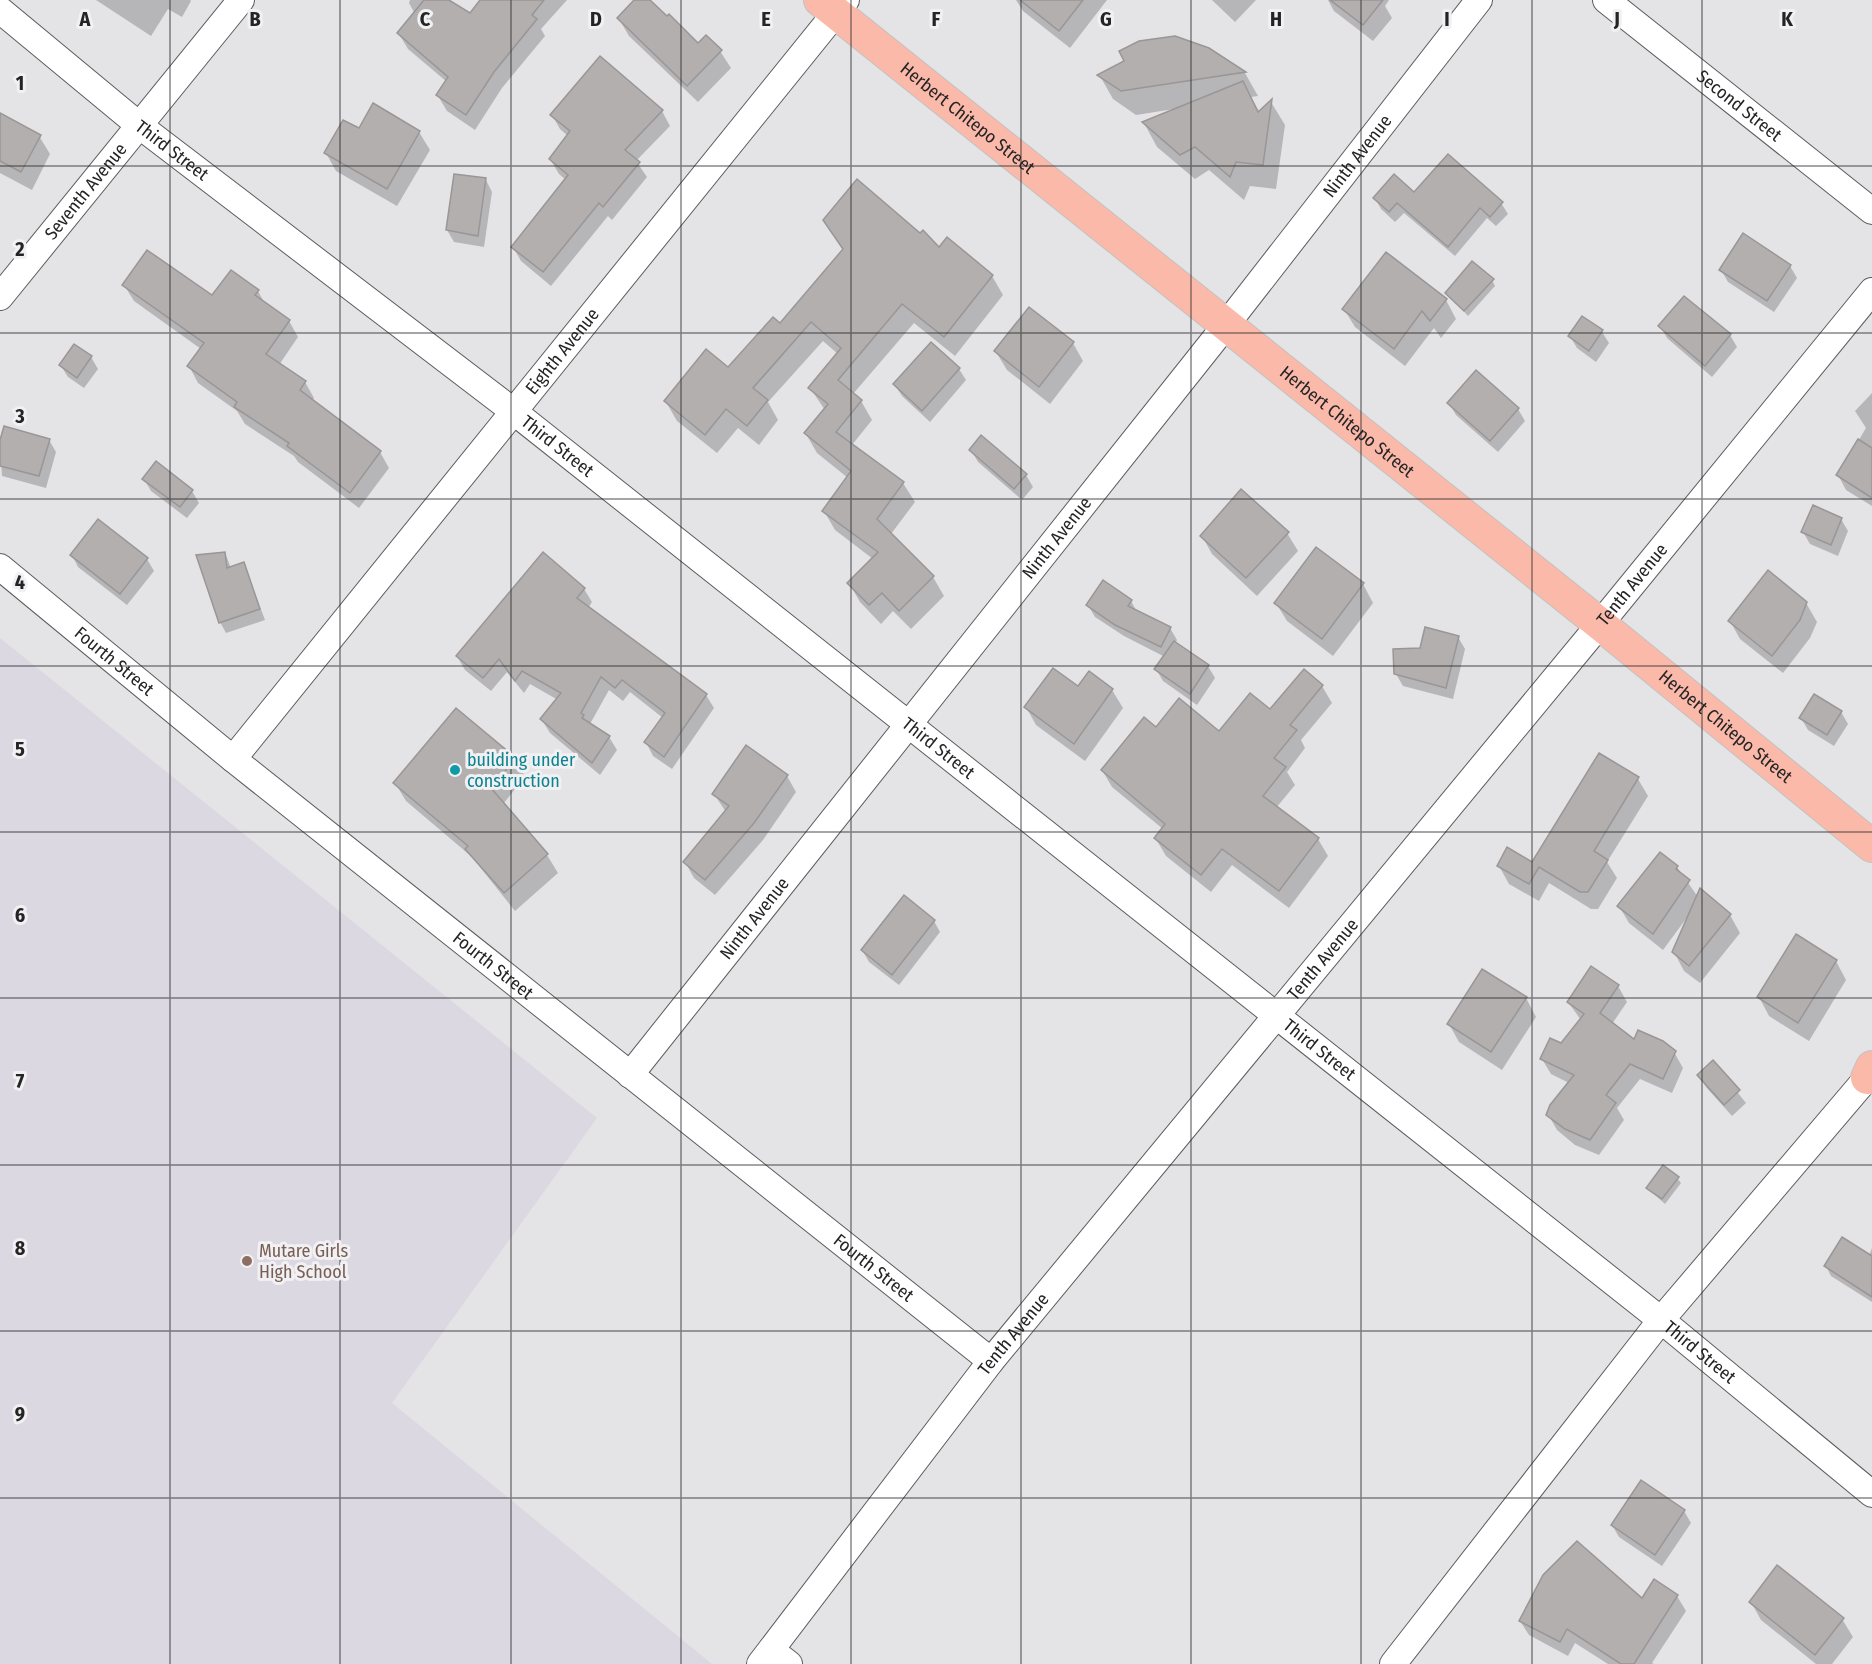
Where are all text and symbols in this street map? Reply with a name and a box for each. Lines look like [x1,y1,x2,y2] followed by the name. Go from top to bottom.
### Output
[79,7,92,31] text: A
[249,7,261,31] text: B
[420,7,431,31] text: C
[590,7,602,31] text: D
[761,7,771,31] text: E
[932,7,941,31] text: F
[1100,7,1112,31] text: G
[1270,7,1282,31] text: H
[1444,7,1450,31] text: I
[1613,7,1620,31] text: J
[1781,7,1793,31] text: K
[896,58,1039,179] street label: Herbert Chitepo Street
[1692,65,1786,146] street label: Second Street
[16,71,24,95] text: 1
[1318,110,1397,202] street label: Ninth Avenue
[131,115,213,185] street label: Third Street
[40,139,131,244] street label: Seventh Avenue
[14,237,25,261] text: 2
[521,304,604,399] street label: Eighth Avenue
[1275,361,1419,482] street label: Herbert Chitepo Street
[14,404,25,428] text: 3
[517,411,598,482] street label: Third Street
[1017,492,1096,583] street label: Ninth Avenue
[1592,539,1672,630] street label: Tenth Avenue
[15,570,25,594] text: 4
[70,622,158,700] street label: Fourth Street
[1654,665,1797,788] street label: Herbert Chitepo Street
[898,713,979,784] street label: Third Street
[15,737,25,761] text: 5
[467,749,576,792] place label: building under construction
[448,763,462,777] marker: building under construction
[715,873,794,964] street label: Ninth Avenue
[15,903,25,927] text: 6
[1283,914,1363,1005] street label: Tenth Avenue
[448,927,538,1004] street label: Fourth Street
[1279,1014,1360,1085] street label: Third Street
[16,1069,25,1093] text: 7
[829,1229,918,1306] street label: Fourth Street
[15,1236,26,1260] text: 8
[259,1240,349,1283] place label: Mutare Girls High School
[240,1254,254,1268] marker: Mutare Girls High School
[973,1289,1054,1379] street label: Tenth Avenue
[1660,1316,1740,1388] street label: Third Street
[15,1402,25,1426] text: 9

